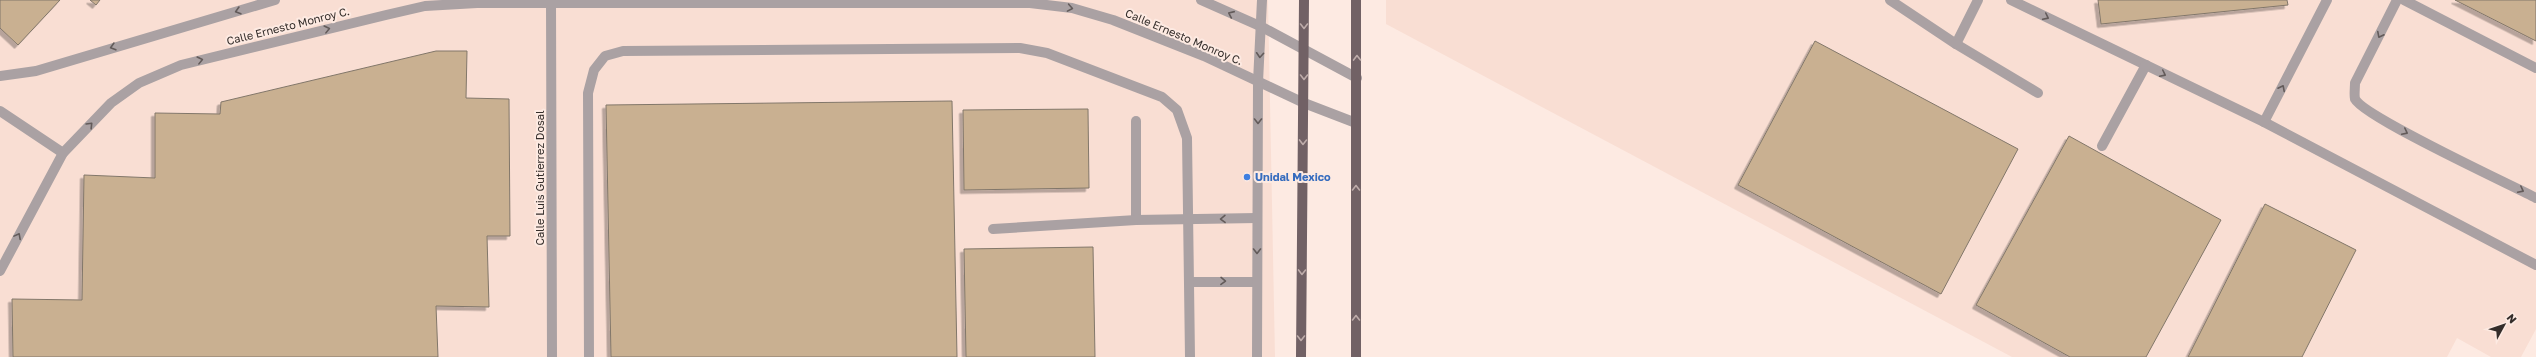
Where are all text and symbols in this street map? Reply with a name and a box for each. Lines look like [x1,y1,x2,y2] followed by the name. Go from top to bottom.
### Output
[1066,3,1073,12] one-way arrow
[225,4,351,47] street label: Calle Ernesto Monroy C.
[234,6,241,15] one-way arrow
[1124,6,1245,67] street label: Calle Ernesto Monroy C.
[1228,11,1236,19] one-way arrow
[2042,12,2050,20] one-way arrow
[1300,23,1308,29] one-way arrow
[323,26,330,34] one-way arrow
[2377,30,2384,38] one-way arrow
[109,42,116,51] one-way arrow
[1255,52,1264,58] one-way arrow
[1352,55,1361,61] one-way arrow
[197,57,204,65] one-way arrow
[2159,69,2167,77] one-way arrow
[1300,74,1308,80] one-way arrow
[2277,84,2285,92] one-way arrow
[533,110,546,246] street label: Calle Luis Gutierrez Dosal
[1254,118,1262,124] one-way arrow
[85,122,93,130] one-way arrow
[2400,127,2408,135] one-way arrow
[1299,139,1307,145] one-way arrow
[1255,170,1331,183] place label: Unidal Mexico
[1242,172,1252,182] marker: Unidal Mexico
[1352,185,1360,191] one-way arrow
[2516,186,2524,193] one-way arrow
[1220,214,1226,223] one-way arrow
[14,233,21,240] one-way arrow
[1253,248,1261,254] one-way arrow
[1297,269,1306,275] one-way arrow
[1220,277,1226,285] one-way arrow
[2484,305,2524,345] north arrow
[2504,311,2520,326] text: N
[1352,315,1360,321] one-way arrow
[1297,335,1305,341] one-way arrow

